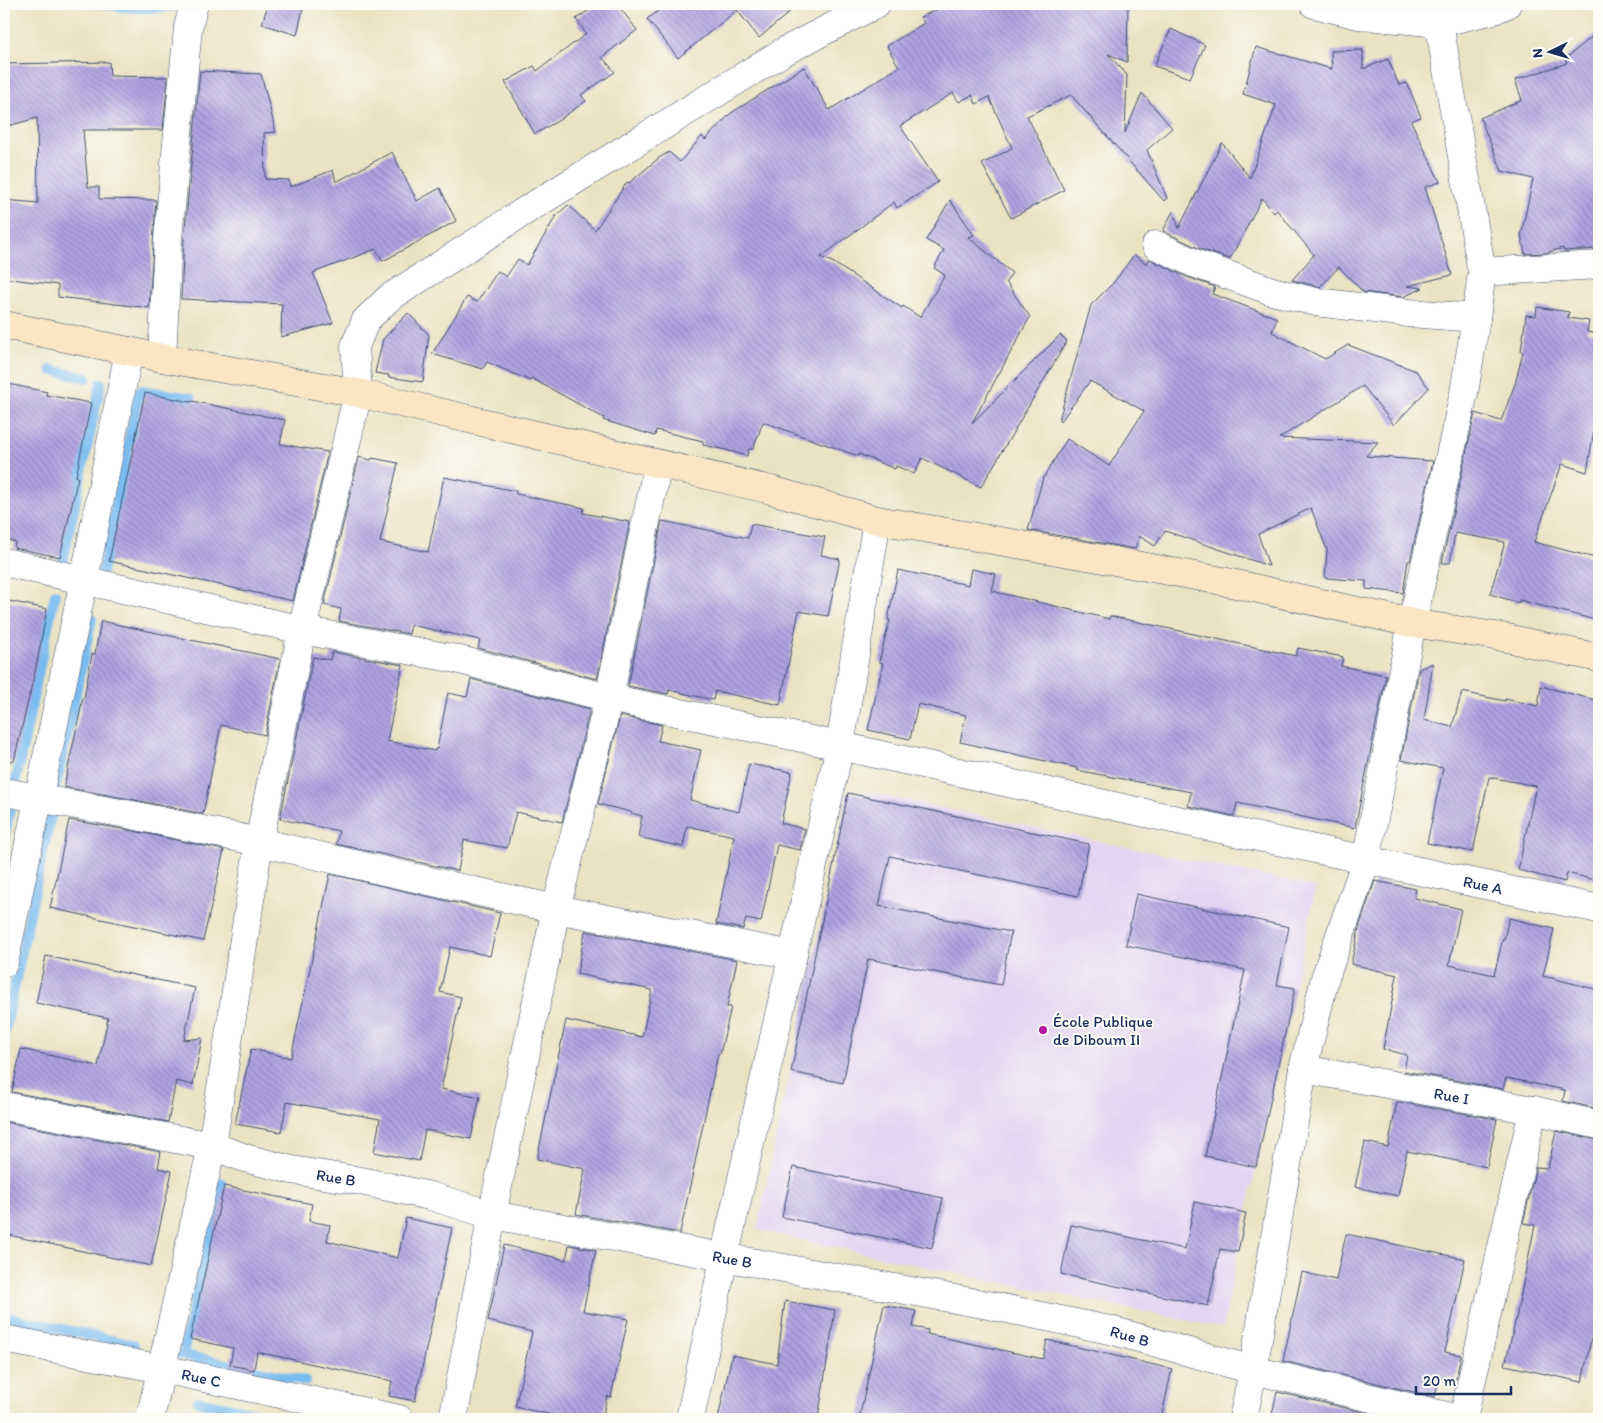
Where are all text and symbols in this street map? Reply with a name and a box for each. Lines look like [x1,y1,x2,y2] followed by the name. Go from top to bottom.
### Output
[1526,28,1576,78] north arrow
[1529,48,1546,59] text: N
[1462,871,1505,898] street label: Rue A
[1053,1012,1153,1049] place label: École Publique de Diboum II
[1037,1024,1049,1036] marker: École Publique de Diboum II
[1432,1083,1471,1108] street label: Rue I
[315,1164,357,1190] street label: Rue B
[711,1246,754,1272] street label: Rue B
[1108,1321,1152,1350] street label: Rue B
[1416,1363,1510,1395] scale bar
[180,1364,223,1391] street label: Rue C
[1423,1372,1457,1390] text: 20 m

